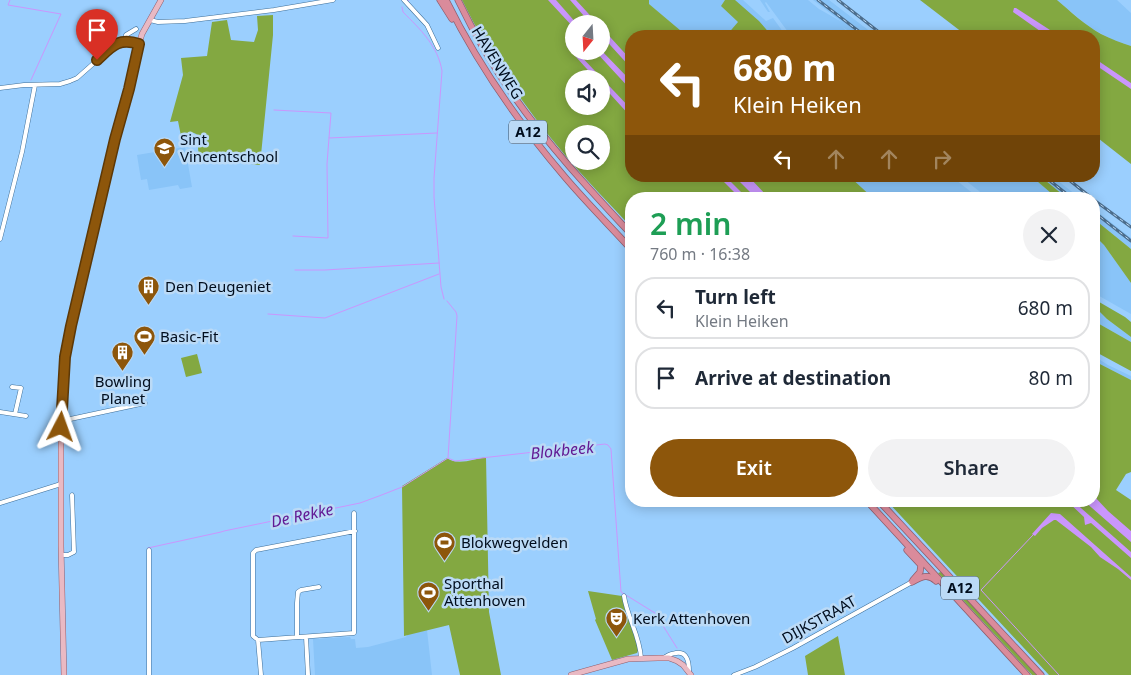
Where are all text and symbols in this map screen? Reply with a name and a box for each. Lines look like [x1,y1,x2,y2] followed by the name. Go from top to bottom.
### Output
[76,9,118,60] pin
[565,15,610,60] north arrow
[565,15,610,170] map controls
[83,16,111,44] icon: arrive
[468,22,528,103] street label: HAVENWEG
[733,44,836,91] text: 680 m
[650,50,715,115] icon: left
[565,70,610,115] button: sound
[733,89,862,119] text: Klein Heiken
[509,120,547,144] road number: A12
[565,125,610,170] button: search
[180,129,278,166] place label: Sint Vincentschool
[152,137,176,168] school or university icon: Sint Vincentschool
[769,145,797,173] icon: left
[822,145,850,173] icon: ahead
[875,145,903,173] icon: ahead
[928,145,956,173] icon: right
[650,203,731,244] text: 2 min
[1023,209,1075,261] button: close
[650,243,750,265] text: 760 m · 16:38
[137,275,161,306] building icon: Den Deugeniet
[165,276,272,296] place label: Den Deugeniet
[695,284,776,310] text: Turn left
[652,294,680,322] icon: left
[1018,295,1073,321] text: 680 m
[695,310,789,332] text: Klein Heiken
[132,325,156,356] sports icon: Basic-Fit
[160,326,219,346] place label: Basic-Fit
[111,341,135,372] building icon: Bowling Planet
[652,364,680,392] icon: arrive
[695,365,891,391] text: Arrive at destination
[1029,365,1073,391] text: 80 m
[95,371,151,408] place label: Bowling Planet
[34,400,86,452] position arrow
[529,436,596,464] water label: Blokbeek
[650,439,858,497] button: Exit
[868,439,1075,497] button: Share
[269,498,335,532] water label: De Rekke
[433,531,457,562] sports icon: Blokwegvelden
[461,532,568,552] place label: Blokwegvelden
[444,573,526,610] place label: Sporthal Attenhoven
[941,576,979,600] road number: A12
[416,581,440,612] sports icon: Sporthal Attenhoven
[778,590,860,648] street label: DIJKSTRAAT
[605,607,629,638] theatre icon: Kerk Attenhoven
[633,608,750,628] place label: Kerk Attenhoven

